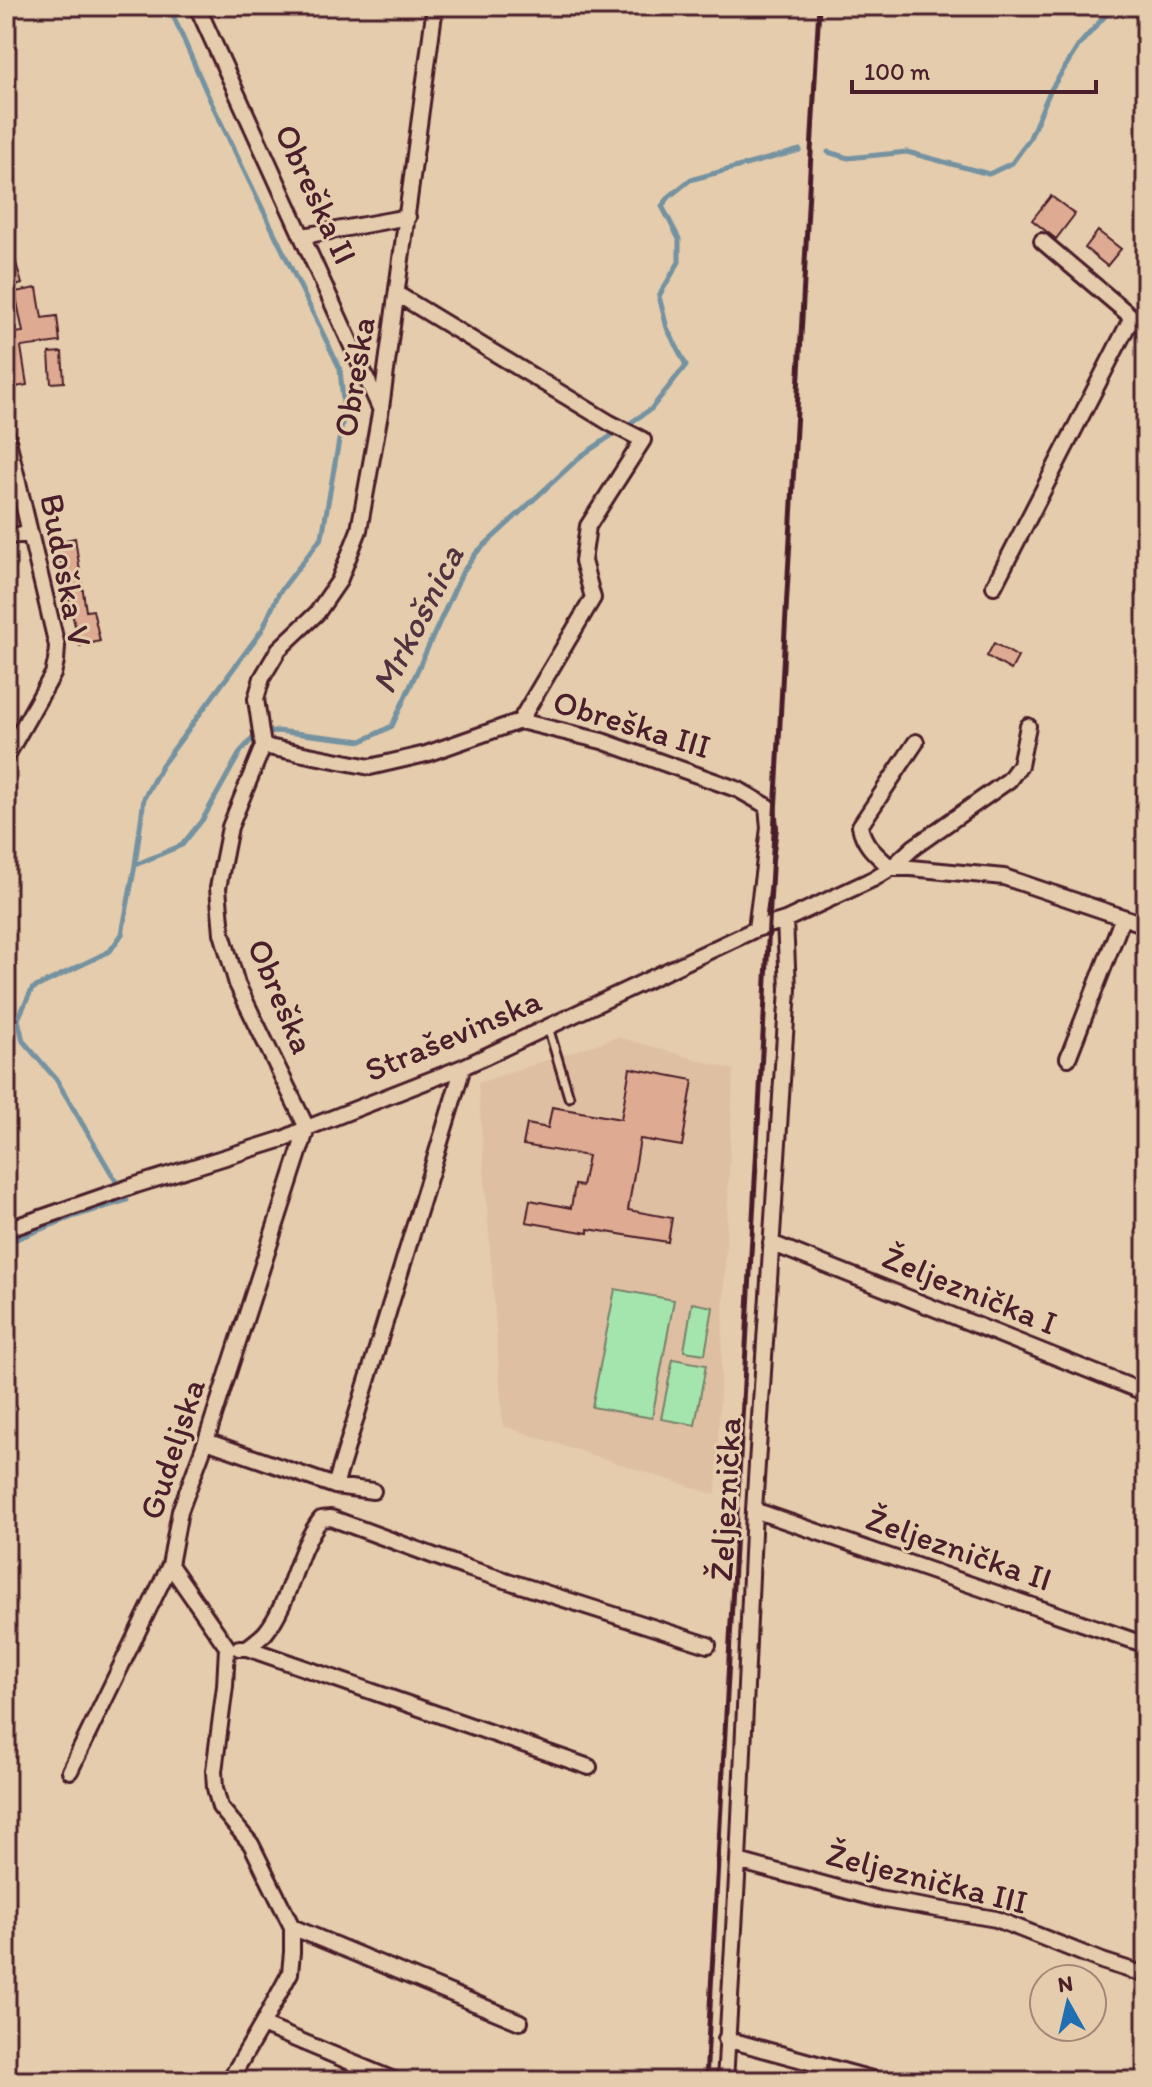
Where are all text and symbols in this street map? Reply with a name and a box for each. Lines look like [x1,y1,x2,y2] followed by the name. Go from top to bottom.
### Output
[852,44,1096,94] scale bar
[864,57,930,86] text: 100 m
[266,117,366,271] street label: Obreška II
[324,314,384,440] street label: Obreška
[31,490,101,650] street label: Budoška V
[361,537,473,700] water label: Mrkošnica
[548,681,716,767] street label: Obreška III
[239,932,323,1060] street label: Obreška
[359,979,548,1091] street label: Straševinska
[877,1236,1063,1344] street label: Željeznička I
[130,1373,214,1524] street label: Gudeljska
[700,1416,750,1582] street label: Željeznička
[861,1498,1057,1600] street label: Željeznička II
[822,1833,1032,1923] street label: Željeznička III
[1028,1963,1108,2043] north arrow
[1056,1969,1075,1998] text: N

